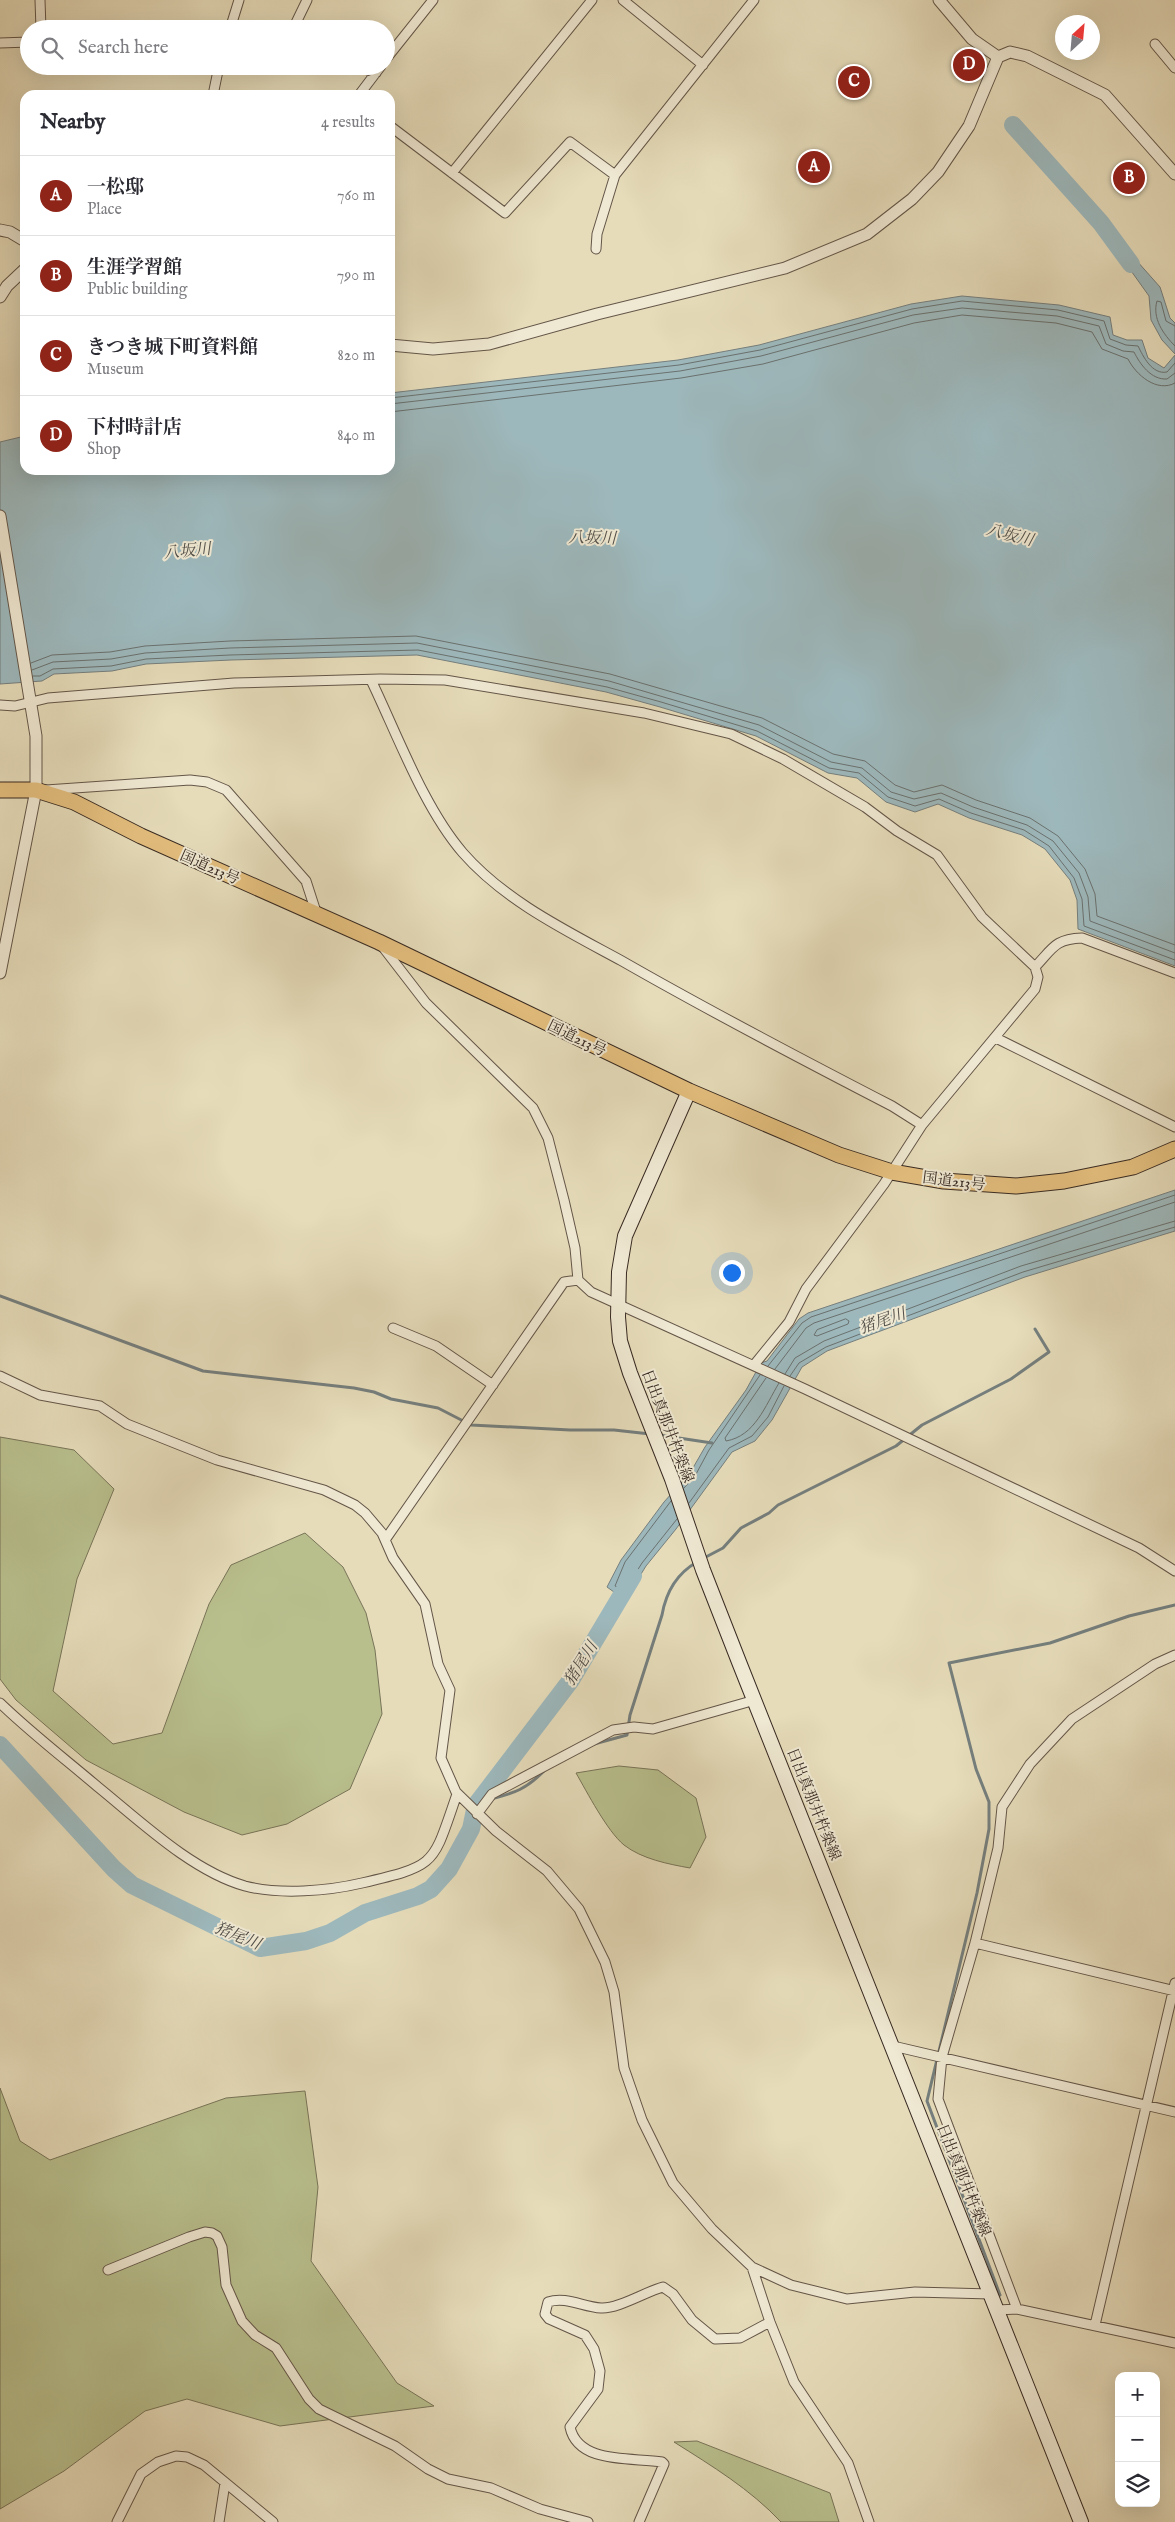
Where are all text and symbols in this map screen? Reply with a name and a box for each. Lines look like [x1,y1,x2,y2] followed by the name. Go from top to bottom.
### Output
[1055,15,1100,60] north arrow
[20,20,395,75] search box
[38,34,66,62] icon: search
[78,36,169,60] text: Search here
[953,46,985,84] pin: D
[838,63,870,101] pin: C
[40,109,105,136] text: Nearby
[321,113,375,133] text: 4 results
[798,148,830,186] pin: A
[1113,159,1145,197] pin: B
[87,176,144,200] text: 一松邸
[51,186,61,206] text: A
[337,186,375,206] text: 760 m
[87,200,122,220] text: Place
[87,256,182,280] text: 生涯学習館
[51,266,61,286] text: B
[337,266,375,286] text: 790 m
[87,280,187,300] text: Public building
[87,336,258,360] text: きつき城下町資料館
[50,346,62,366] text: C
[338,346,375,366] text: 820 m
[87,360,144,380] text: Museum
[87,416,182,440] text: 下村時計店
[50,426,62,446] text: D
[337,426,375,446] text: 840 m
[87,440,121,460] text: Shop
[984,520,1037,552] water label: 八坂川
[568,529,618,549] water label: 八坂川
[162,539,214,564] water label: 八坂川
[177,846,243,889] street label: 国道213号
[544,1016,609,1061] street label: 国道213号
[921,1168,986,1195] street label: 国道213号
[719,1260,745,1286] your location
[857,1304,910,1339] water label: 猪尾川
[637,1367,698,1486] street label: 日出真那井杵築線
[560,1637,604,1690] water label: 猪尾川
[782,1745,845,1863] street label: 日出真那井杵築線
[211,1919,265,1956] water label: 猪尾川
[932,2121,995,2239] street label: 日出真那井杵築線
[1115,2372,1160,2507] map controls
[1115,2372,1160,2417] button: +
[1115,2417,1160,2462] button: −
[1115,2462,1160,2507] button: layers

